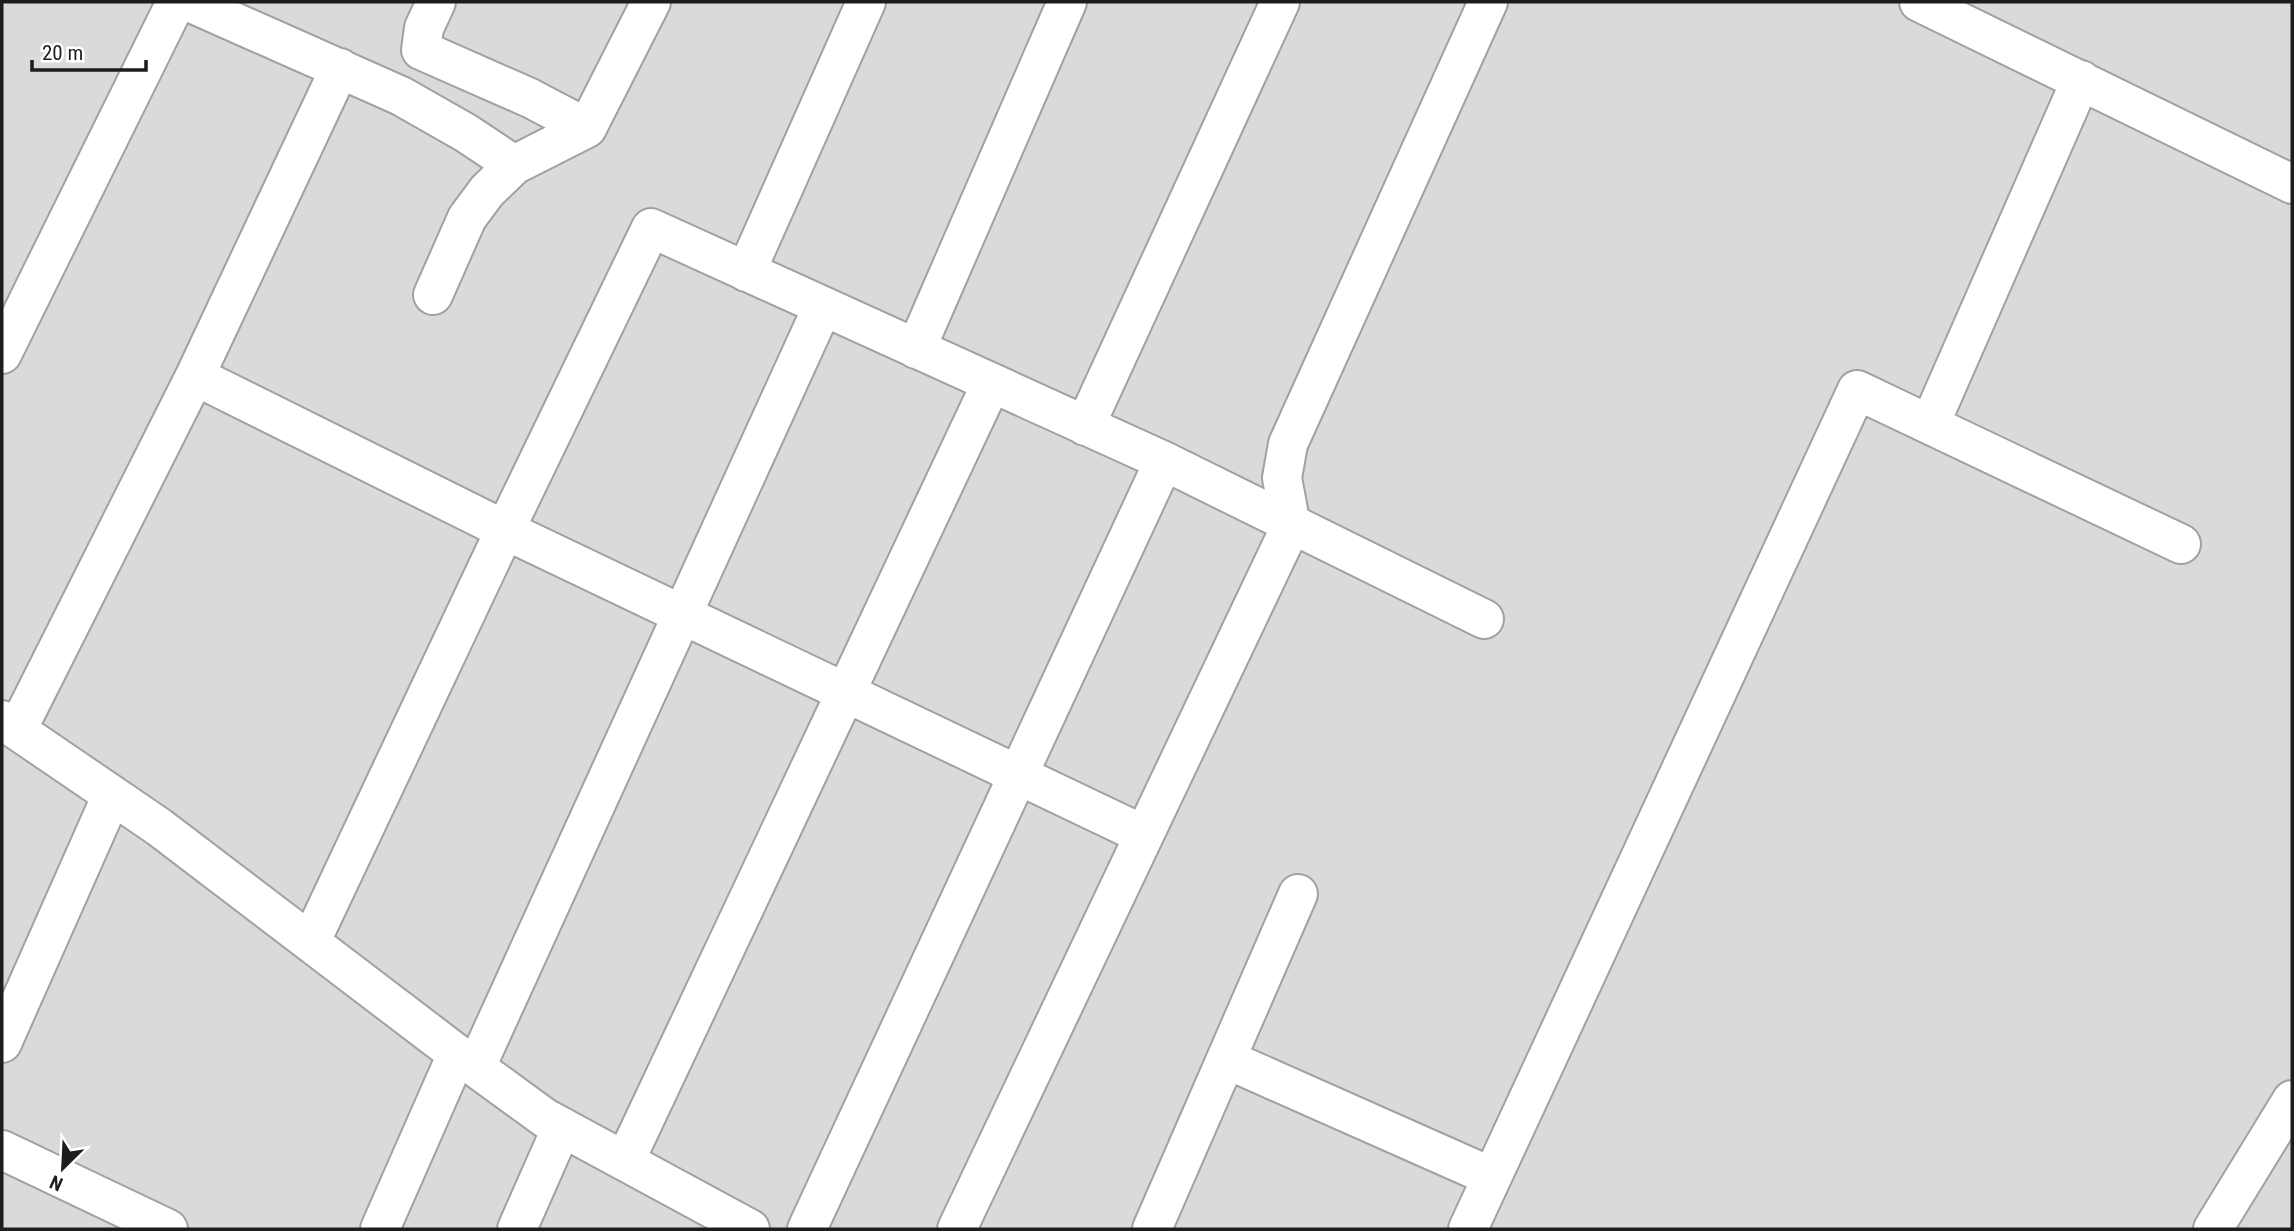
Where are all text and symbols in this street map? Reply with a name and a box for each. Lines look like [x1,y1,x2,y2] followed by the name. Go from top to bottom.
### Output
[32,28,145,72] scale bar
[42,41,83,65] text: 20 m
[28,1133,98,1203] north arrow
[46,1170,66,1196] text: N

